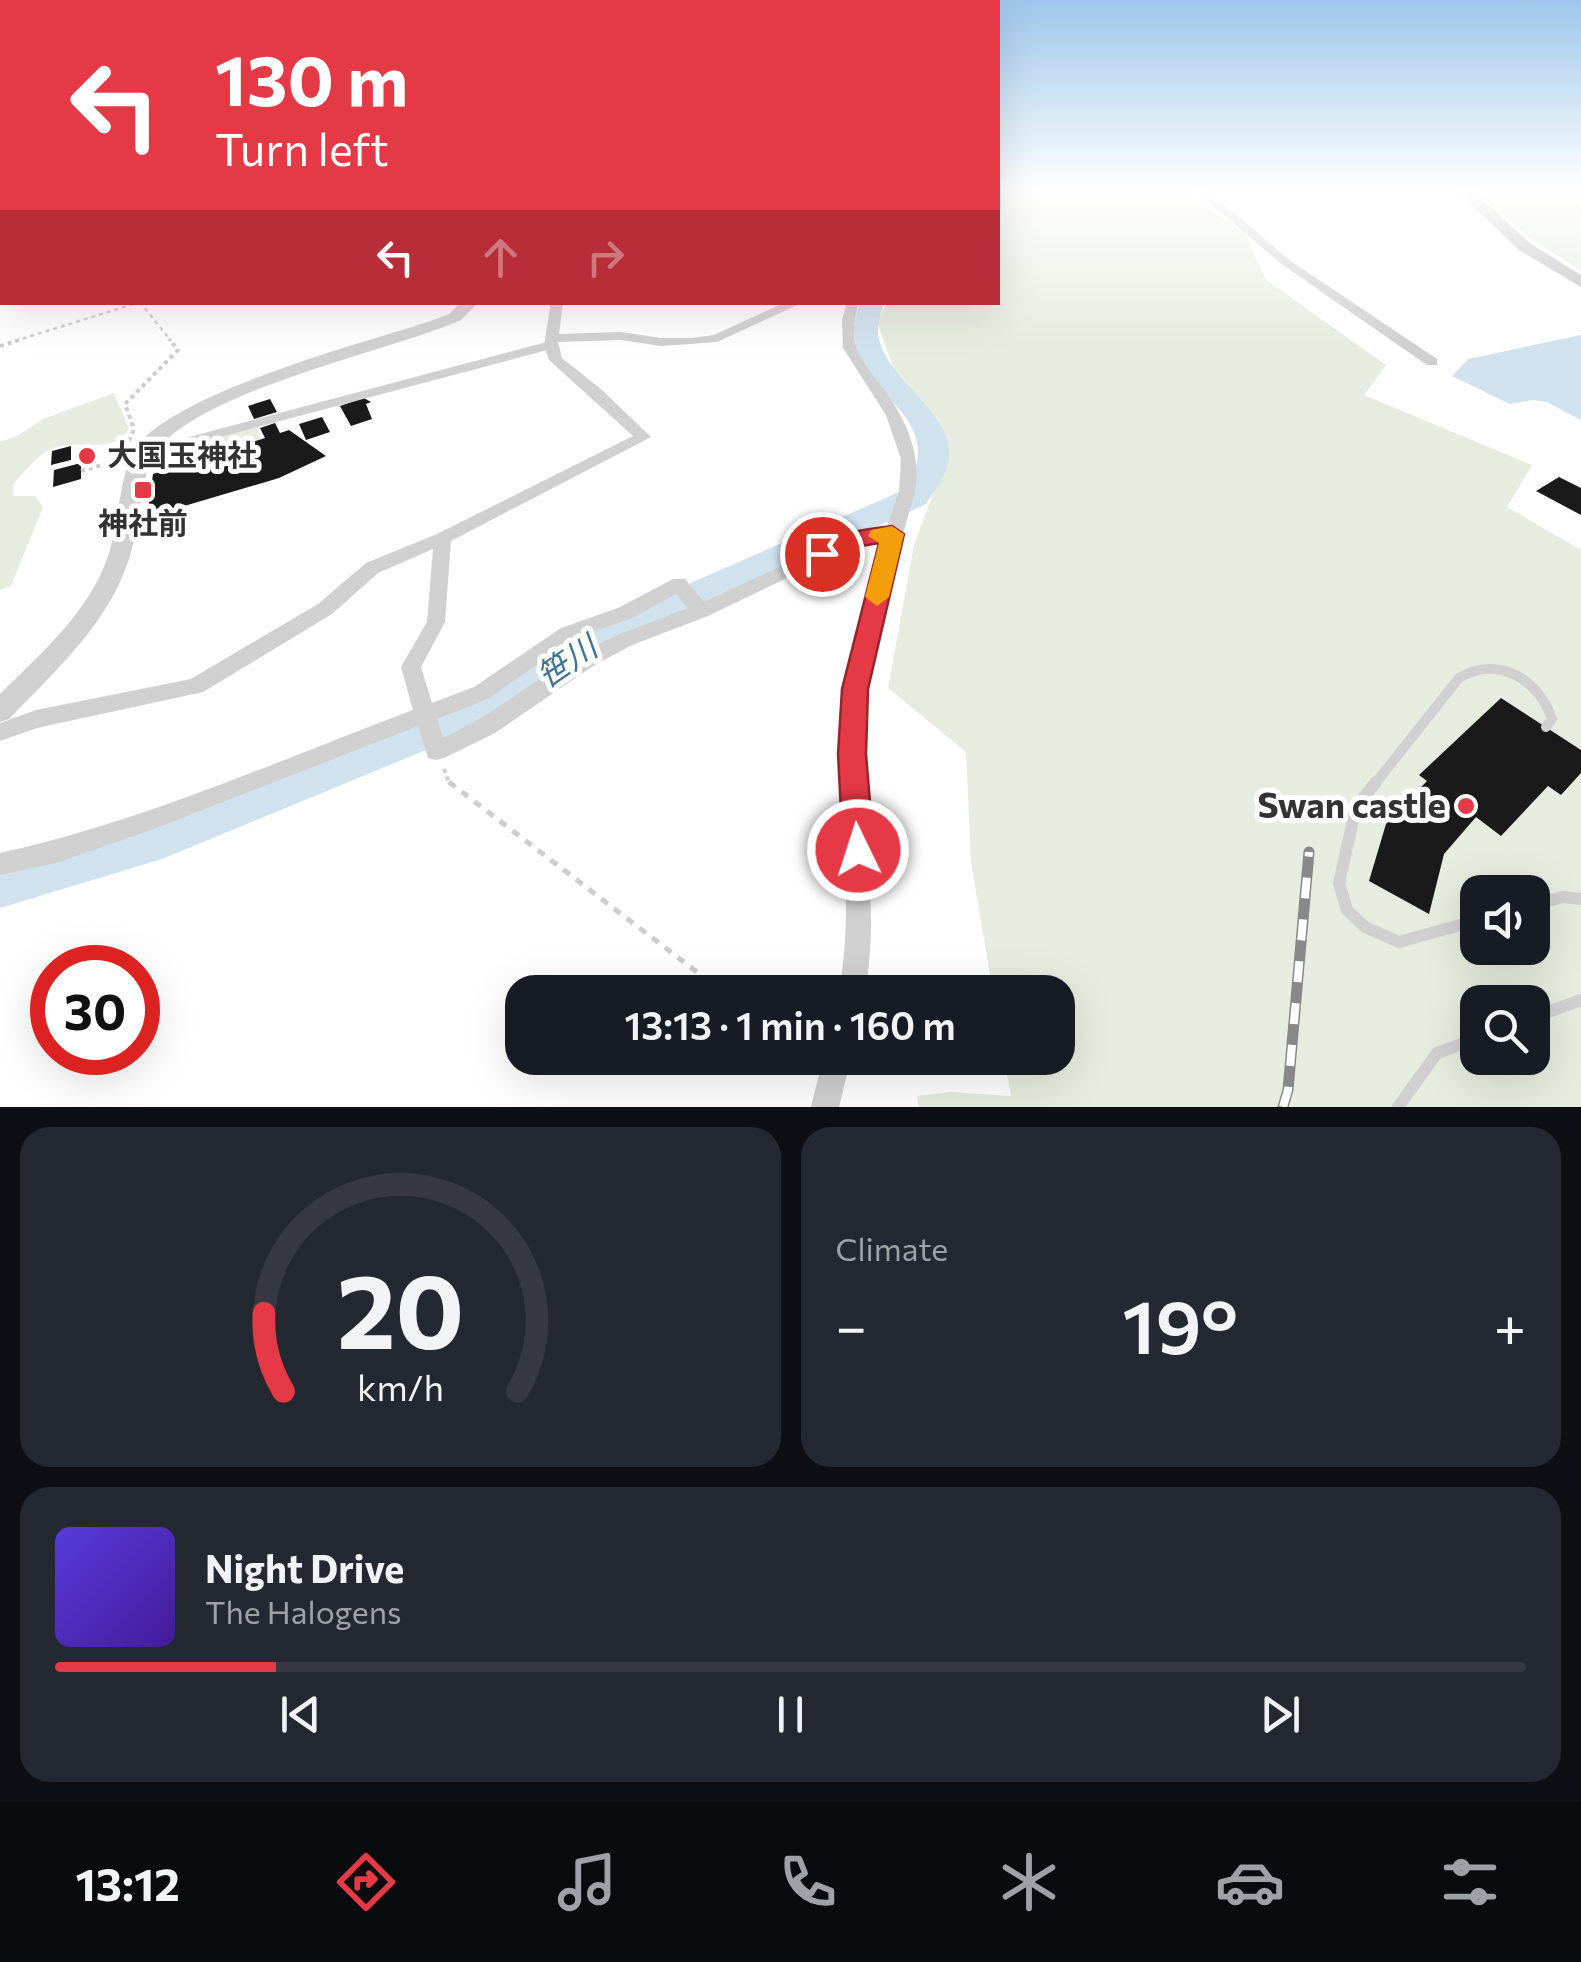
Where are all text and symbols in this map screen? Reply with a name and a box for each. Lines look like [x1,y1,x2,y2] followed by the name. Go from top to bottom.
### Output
[215,35,408,120] text: 130 m
[50,40,180,170] icon: left
[215,120,389,175] text: Turn left
[368,230,423,285] icon: left
[473,230,528,285] icon: ahead
[578,230,633,285] icon: right
[107,435,257,472] place label: 大国玉神社
[76,445,98,467] marker: 大国玉神社
[132,479,154,501] marker: 神社前
[98,503,188,540] place label: 神社前
[780,512,865,597] pin
[795,527,850,582] icon: arrive
[528,624,606,695] water label: 笹川
[1258,782,1446,825] place label: Swan castle
[1455,795,1477,817] marker: Swan castle
[806,798,910,902] position arrow
[1460,875,1550,1075] map controls
[1460,875,1550,965] button: sound
[30,945,160,1075] speed limit sign: 30
[1460,985,1550,1075] button: search
[624,1001,956,1048] text: 13:13 · 1 min · 160 m
[836,1228,948,1268] text: Climate
[336,1243,464,1370] text: 20
[1122,1278,1238,1369] text: 19°
[836,1291,867,1358] text: −
[1494,1291,1526,1358] text: +
[357,1365,444,1408] text: km/h
[205,1544,404,1591] text: Night Drive
[205,1591,402,1631] text: The Halogens
[273,1687,328,1742] icon: previous
[763,1687,818,1742] icon: pause
[1253,1687,1308,1742] icon: next
[331,1847,401,1917] icon: directions
[552,1847,622,1917] icon: music
[773,1847,843,1917] icon: phone
[994,1847,1064,1917] icon: climate
[1215,1847,1285,1917] icon: car
[1435,1847,1505,1917] icon: filters
[75,1855,180,1910] text: 13:12

